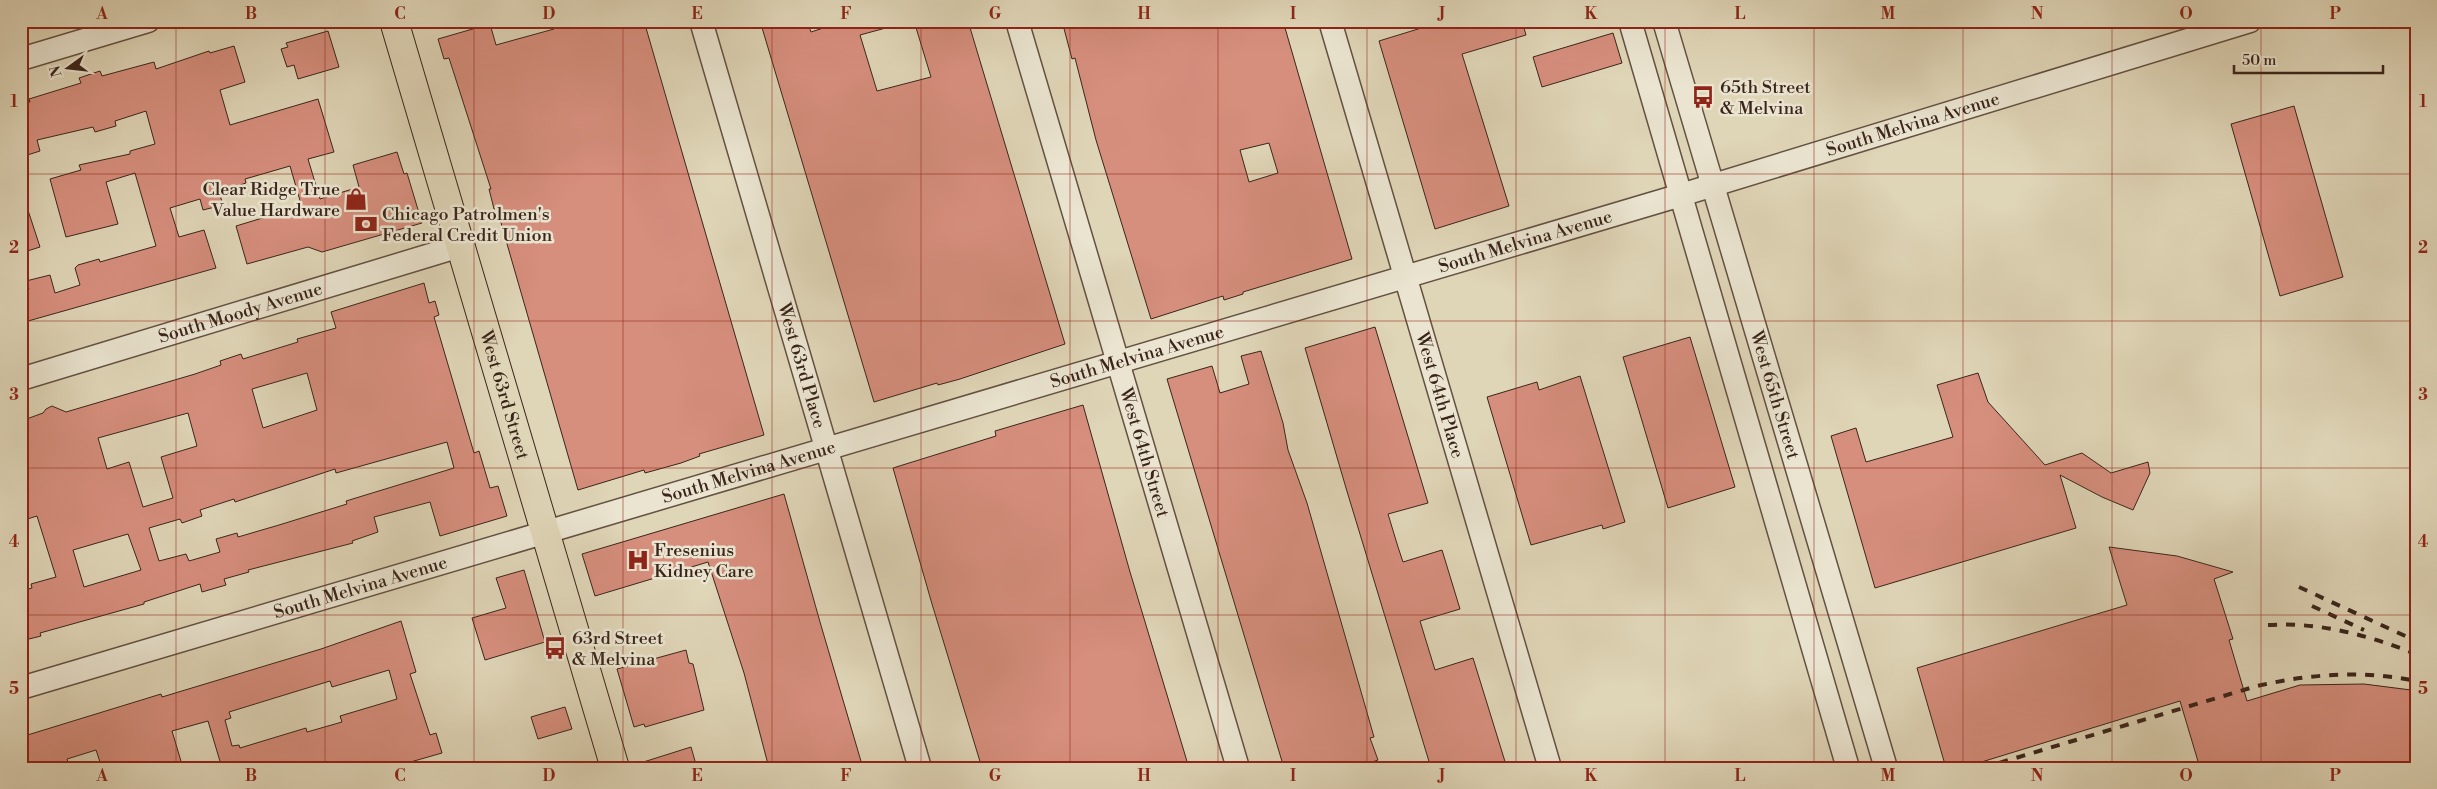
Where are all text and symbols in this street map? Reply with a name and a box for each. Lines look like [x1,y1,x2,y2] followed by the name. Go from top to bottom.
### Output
[95,4,108,24] text: A
[245,4,257,24] text: B
[394,4,406,24] text: C
[543,4,556,24] text: D
[691,4,703,24] text: E
[840,4,852,24] text: F
[989,4,1002,24] text: G
[1137,4,1151,24] text: H
[1290,4,1296,24] text: I
[1437,4,1445,24] text: J
[1585,4,1599,24] text: K
[1735,4,1746,24] text: L
[1881,4,1896,24] text: M
[2031,4,2044,24] text: N
[2179,4,2193,24] text: O
[2329,4,2341,24] text: P
[42,42,92,92] north arrow
[2234,42,2383,74] scale bar
[2242,51,2276,70] text: 50 m
[46,63,67,79] text: N
[1720,76,1811,120] place label: 65th Street & Melvina
[1690,84,1716,110] bus stop icon: 65th Street & Melvina
[1823,87,2002,161] street label: South Melvina Avenue
[10,92,18,112] text: 1
[2419,92,2427,112] text: 1
[203,178,340,222] place label: Clear Ridge True Value Hardware
[343,186,369,212] shop icon: Clear Ridge True Value Hardware
[382,203,553,247] place label: Chicago Patrolmen's Federal Credit Union
[1435,205,1615,278] street label: South Melvina Avenue
[353,211,379,237] bank icon: Chicago Patrolmen's Federal Credit Union
[9,238,19,258] text: 2
[2418,238,2428,258] text: 2
[155,277,325,348] street label: South Moody Avenue
[772,299,831,431] street label: West 63rd Place
[1047,320,1226,393] street label: South Melvina Avenue
[474,327,535,463] street label: West 63rd Street
[1745,327,1805,463] street label: West 65th Street
[1410,328,1470,461] street label: West 64th Place
[1114,384,1175,521] street label: West 64th Street
[9,385,19,405] text: 3
[2418,385,2428,405] text: 3
[659,435,838,509] street label: South Melvina Avenue
[9,532,20,552] text: 4
[2418,532,2429,552] text: 4
[654,539,754,583] place label: Fresenius Kidney Care
[625,547,651,573] hospital icon: Fresenius Kidney Care
[271,551,450,624] street label: South Melvina Avenue
[572,627,664,671] place label: 63rd Street & Melvina
[542,635,568,661] bus stop icon: 63rd Street & Melvina
[9,679,19,699] text: 5
[2418,679,2428,699] text: 5
[95,766,108,786] text: A
[245,766,257,786] text: B
[394,766,406,786] text: C
[543,766,556,786] text: D
[691,766,703,786] text: E
[840,766,852,786] text: F
[989,766,1002,786] text: G
[1137,766,1151,786] text: H
[1290,766,1296,786] text: I
[1437,766,1445,786] text: J
[1585,766,1599,786] text: K
[1735,766,1746,786] text: L
[1881,766,1896,786] text: M
[2031,766,2044,786] text: N
[2179,766,2193,786] text: O
[2329,766,2341,786] text: P

